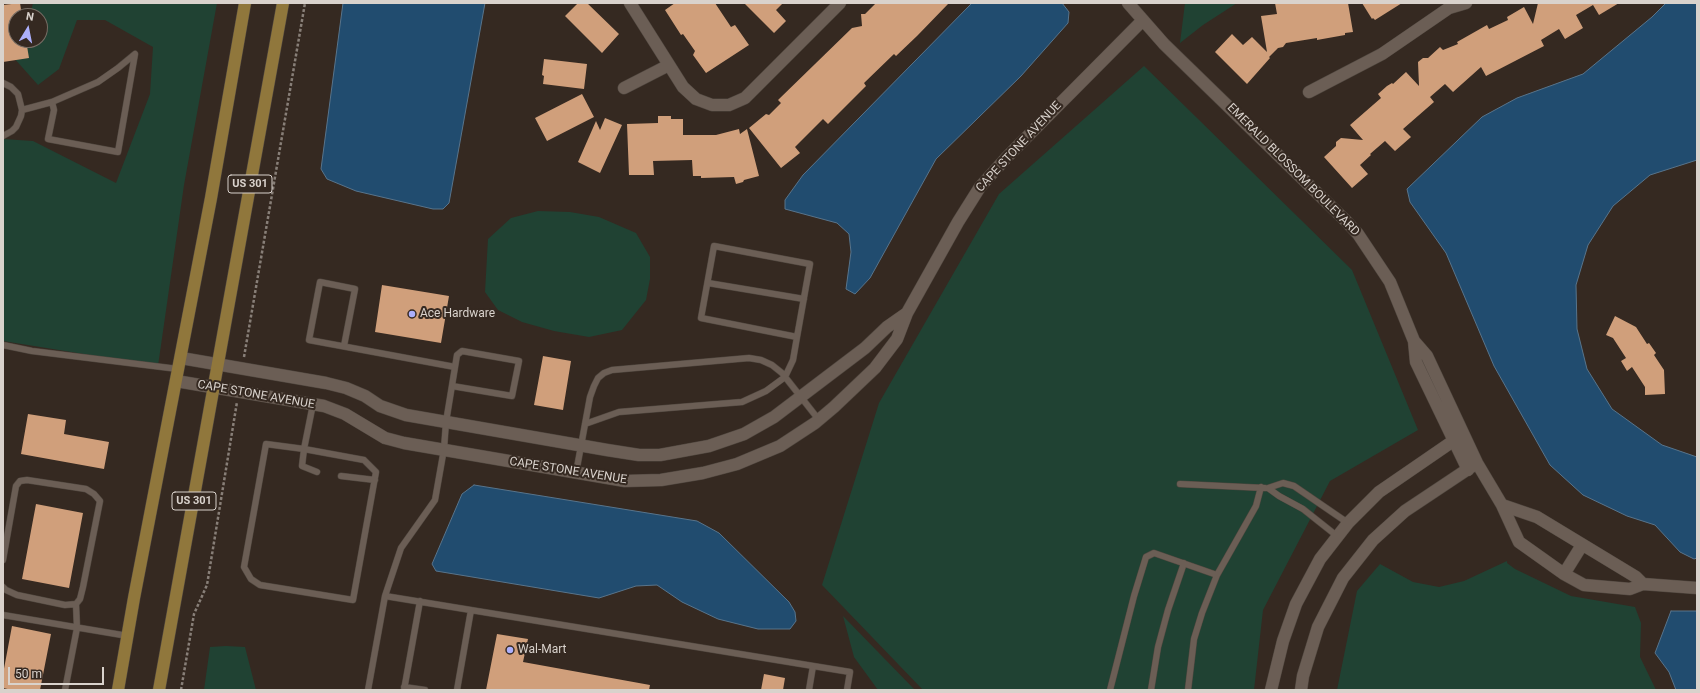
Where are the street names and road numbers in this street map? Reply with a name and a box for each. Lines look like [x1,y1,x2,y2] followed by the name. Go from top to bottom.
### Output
[973,99,1065,195] street label: CAPE STONE AVENUE
[1224,101,1362,239] street label: EMERALD BLOSSOM BOULEVARD
[228,175,272,193] road number: US 301
[196,378,316,412] street label: CAPE STONE AVENUE
[508,455,628,487] street label: CAPE STONE AVENUE
[172,492,216,510] road number: US 301

